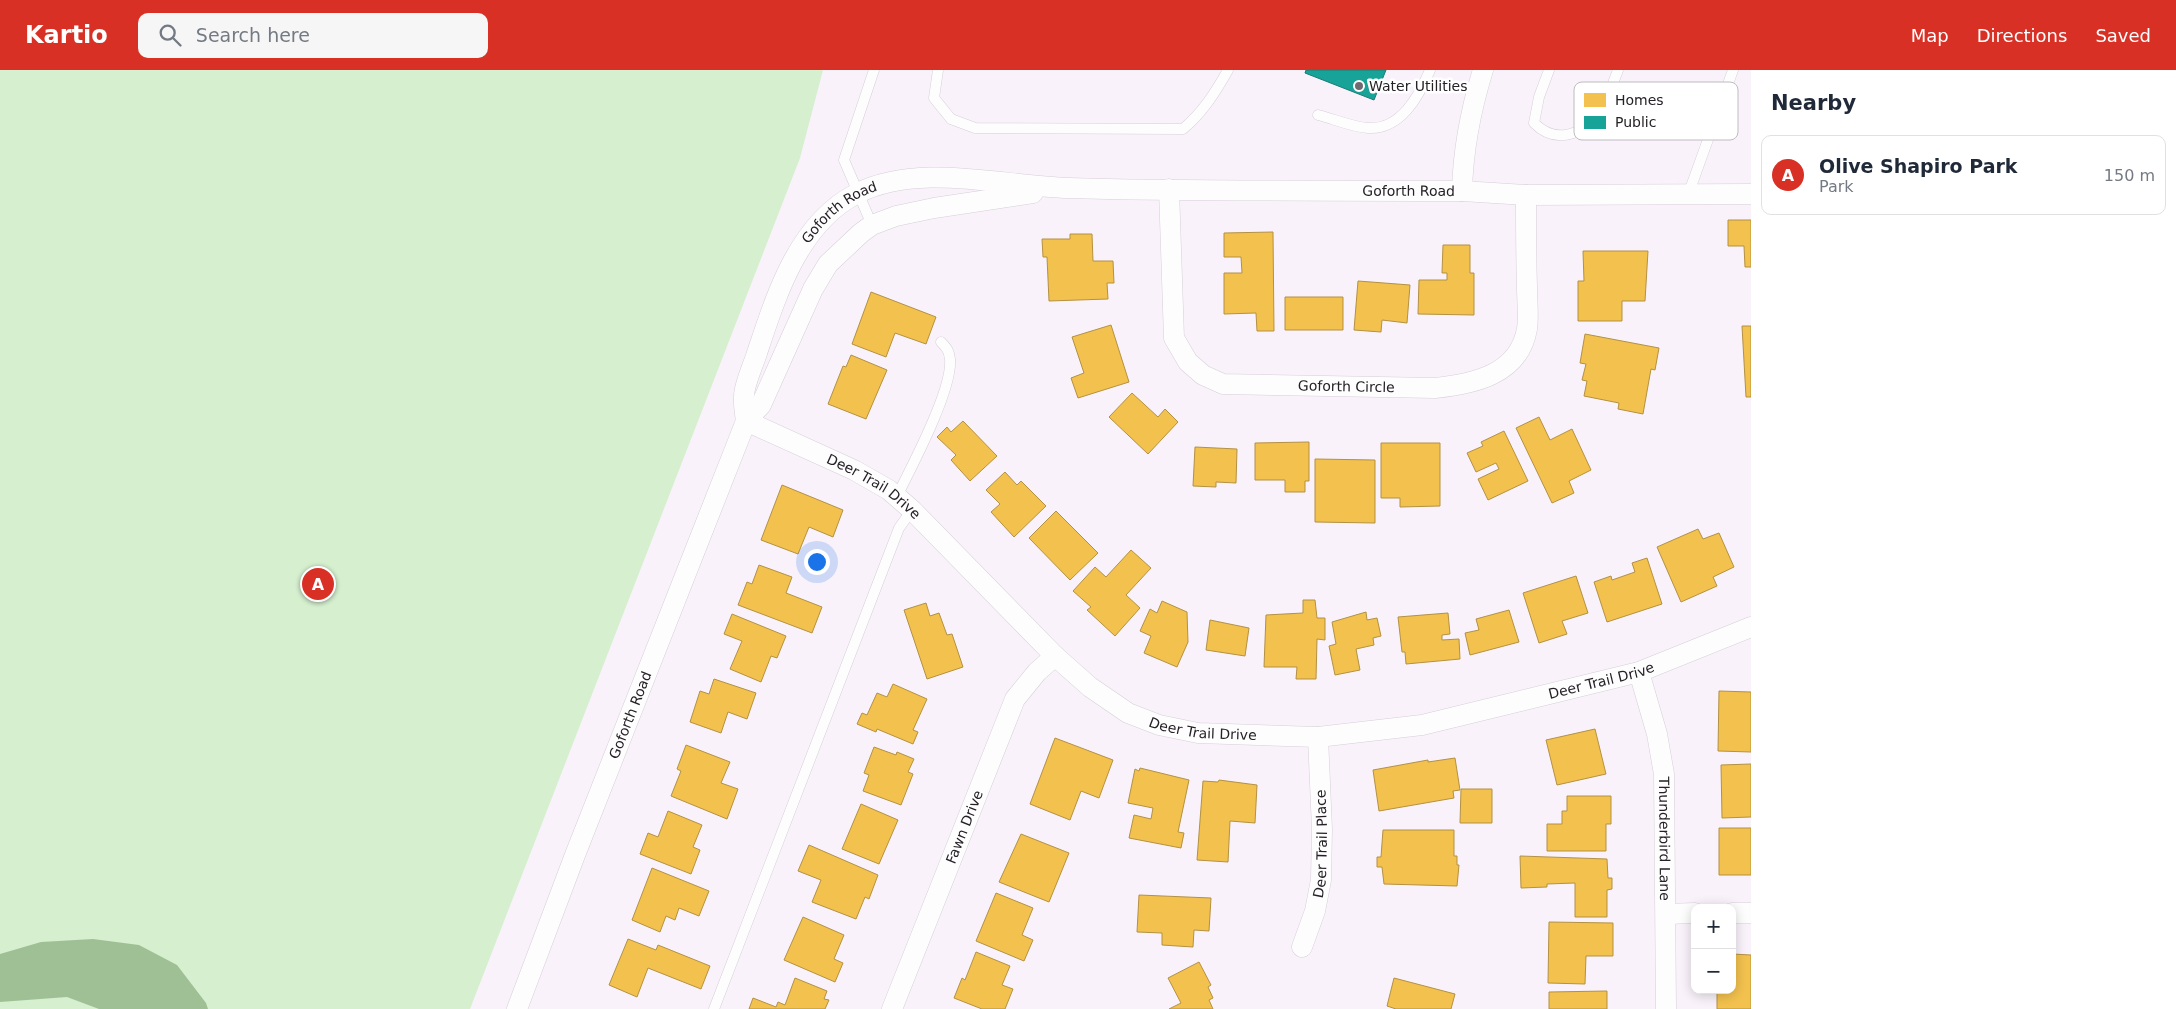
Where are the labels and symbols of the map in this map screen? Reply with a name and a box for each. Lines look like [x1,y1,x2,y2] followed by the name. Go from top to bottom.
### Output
[1369,78,1468,94] place label: Water Utilities
[1353,80,1365,92] marker: Water Utilities
[1574,82,1738,140] legend
[1615,92,1664,108] text: Homes
[1615,114,1656,130] text: Public
[798,178,879,246] street label: Goforth Road
[1362,183,1455,199] street label: Goforth Road
[1298,377,1395,395] street label: Goforth Circle
[824,451,924,522] street label: Deer Trail Drive
[804,549,830,575] your location
[302,565,334,603] pin: A
[1547,659,1656,702] street label: Deer Trail Drive
[606,669,655,761] street label: Goforth Road
[1147,714,1257,743] street label: Deer Trail Drive
[1656,776,1673,901] street label: Thunderbird Lane
[943,788,986,866] street label: Fawn Drive
[1310,789,1330,899] street label: Deer Trail Place

